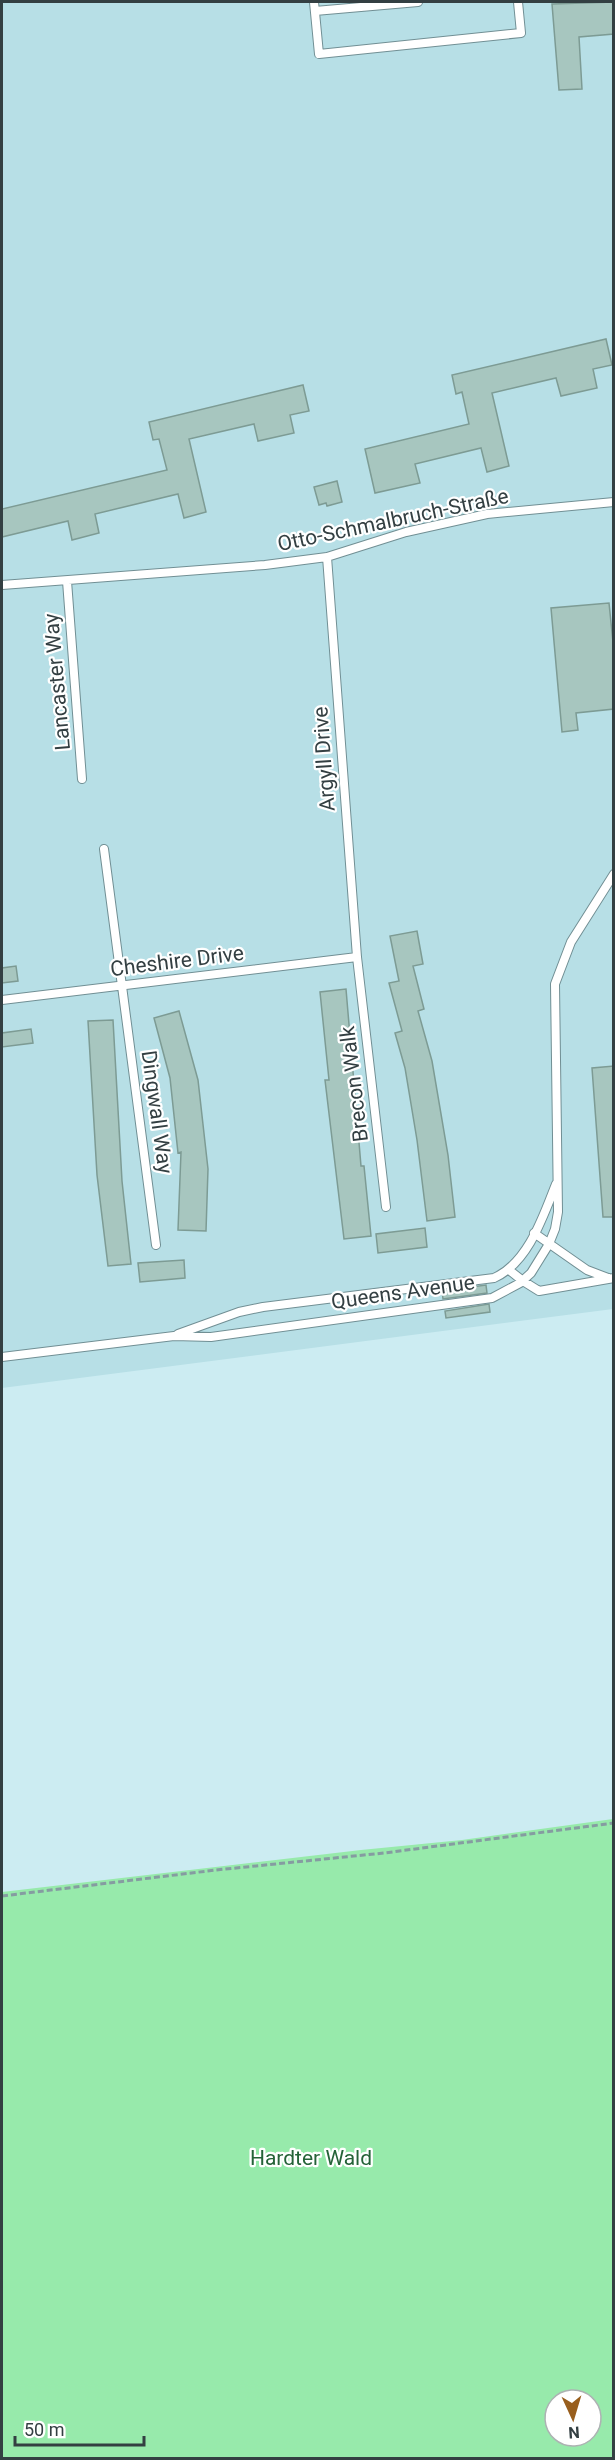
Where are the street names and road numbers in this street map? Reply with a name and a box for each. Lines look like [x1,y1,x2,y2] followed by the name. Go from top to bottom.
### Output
[275,484,511,556] street label: Otto-Schmalbruch-Straße
[39,612,75,751] street label: Lancaster Way
[308,706,340,812] street label: Argyll Drive
[109,941,245,981] street label: Cheshire Drive
[335,1024,373,1143] street label: Brecon Walk
[136,1049,178,1175] street label: Dingwall Way
[330,1270,476,1314] street label: Queens Avenue

